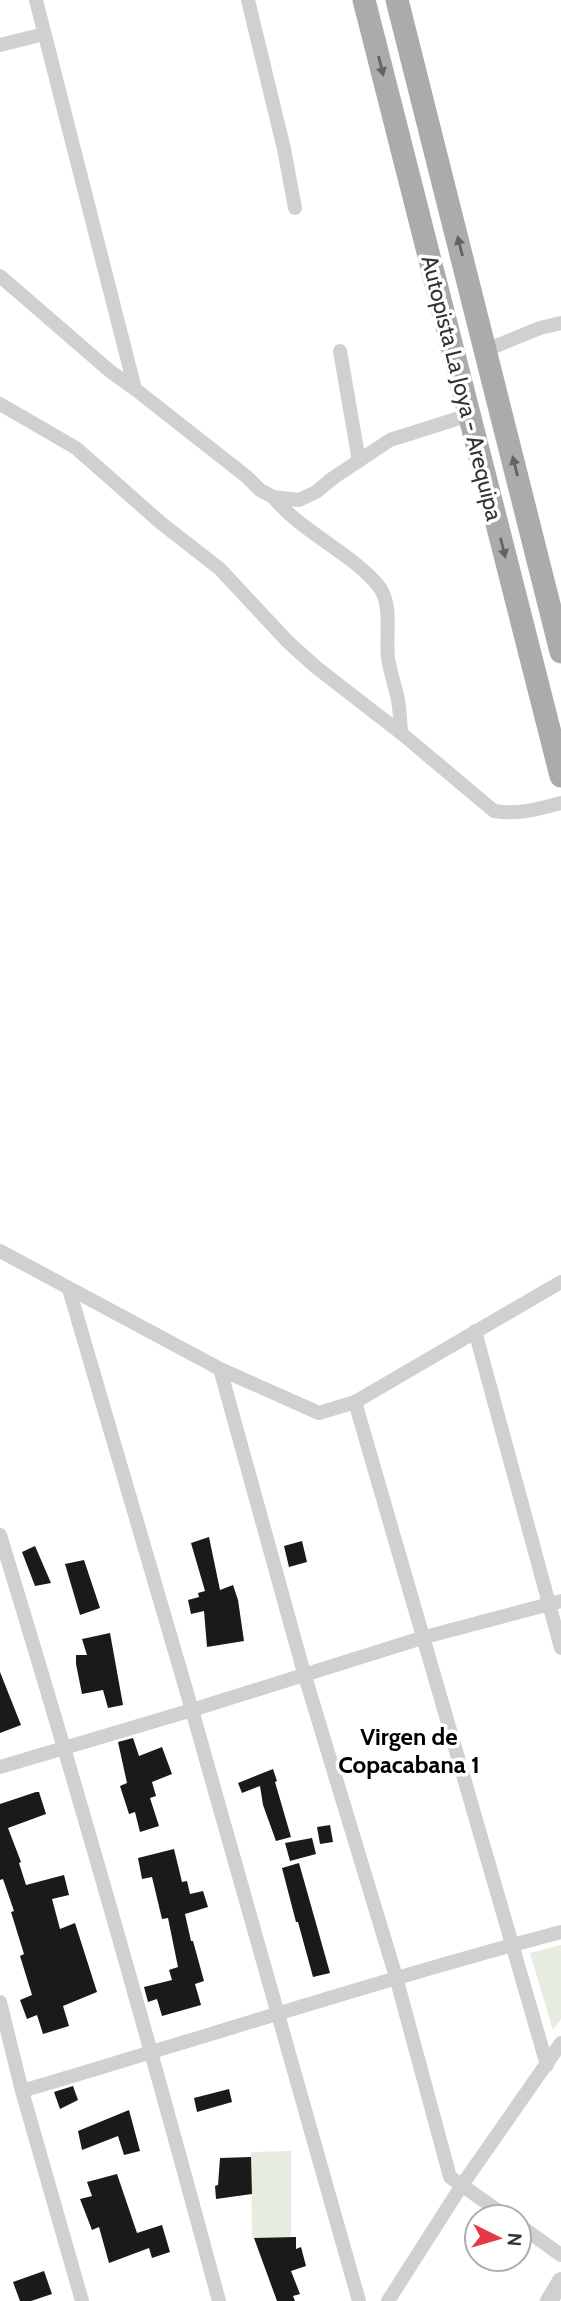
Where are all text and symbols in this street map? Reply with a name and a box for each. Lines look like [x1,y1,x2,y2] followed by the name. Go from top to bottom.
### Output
[376,55,387,77] one-way arrow
[454,235,465,257] one-way arrow
[415,253,509,523] street label: Autopista La Joya - Arequipa
[509,455,520,477] one-way arrow
[498,537,509,559] one-way arrow
[338,1722,480,1779] district label: Virgen de Copacabana 1
[463,2203,533,2273] north arrow
[502,2232,526,2247] text: N

